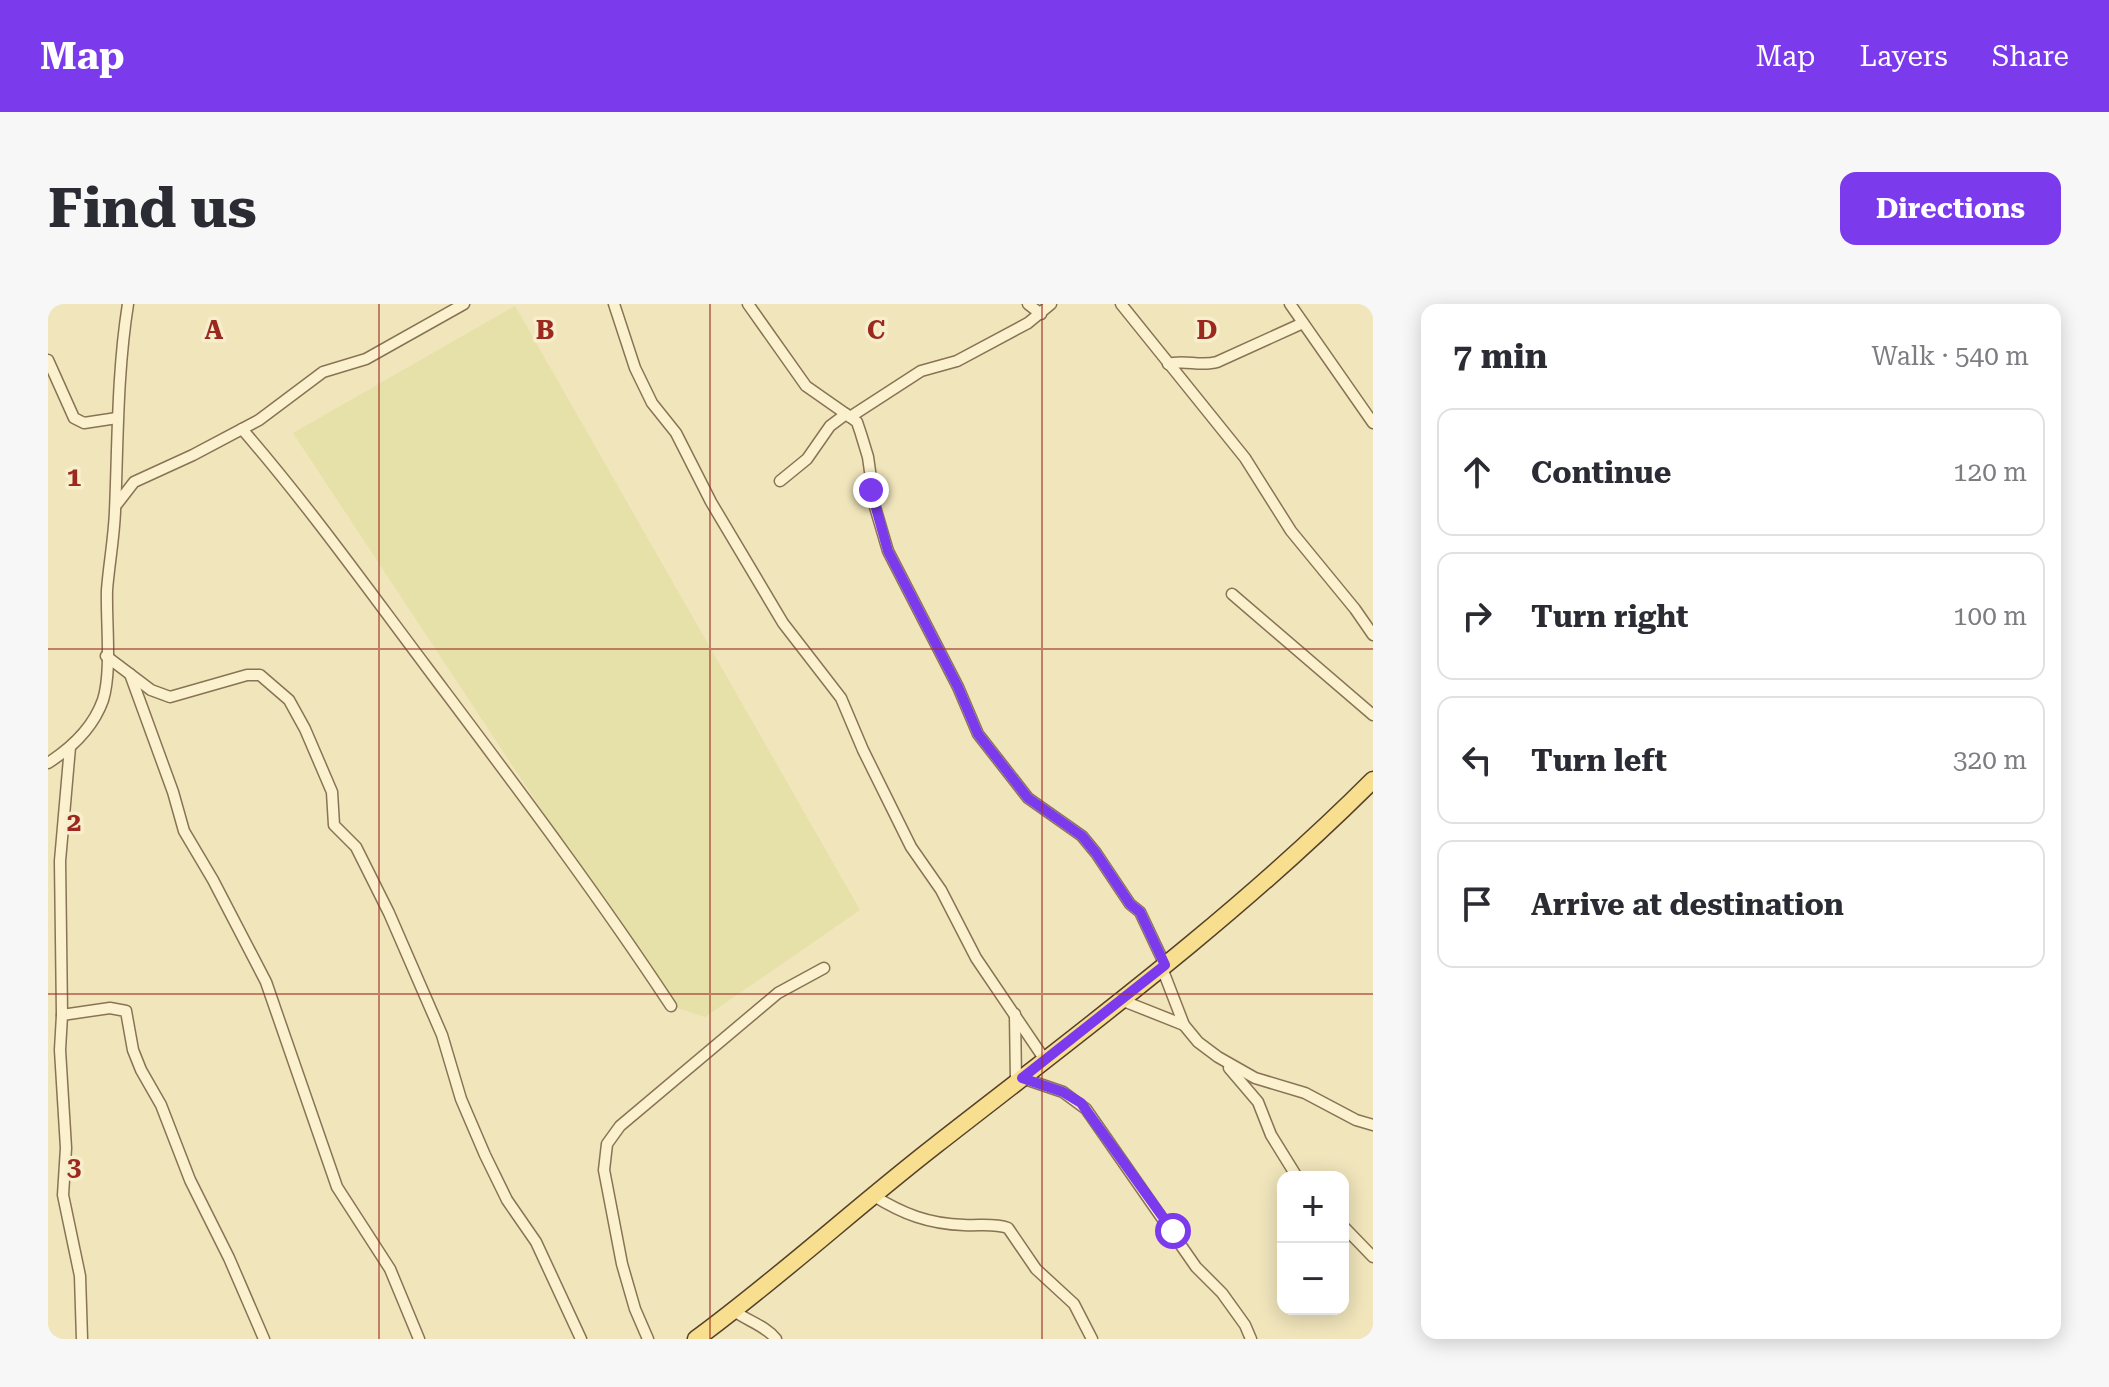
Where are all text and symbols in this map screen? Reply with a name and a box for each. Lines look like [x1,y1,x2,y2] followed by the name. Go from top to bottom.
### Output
[40,34,125,78] text: Map
[1756,40,1815,73] text: Map
[1859,40,1948,73] text: Layers
[1992,40,2069,73] text: Share
[1840,172,2061,245] button: Directions
[48,175,257,241] text: Find us
[205,315,224,345] text: A
[536,315,554,345] text: B
[867,315,885,345] text: C
[1197,315,1217,345] text: D
[1453,336,1548,376] text: 7 min
[1871,341,2029,371] text: Walk · 540 m
[1455,450,1499,494] icon: ahead
[1531,455,1671,490] text: Continue
[1953,457,2027,487] text: 120 m
[67,462,81,492] text: 1
[853,472,889,508] route end
[1455,594,1499,638] icon: right
[1531,599,1688,634] text: Turn right
[1953,601,2027,631] text: 100 m
[1455,738,1499,782] icon: left
[1531,743,1667,778] text: Turn left
[1953,745,2027,775] text: 320 m
[67,807,81,837] text: 2
[1455,882,1499,926] icon: arrive
[1531,887,1844,922] text: Arrive at destination
[67,1152,81,1182] text: 3
[1277,1171,1349,1315] map controls
[1277,1171,1349,1243] button: +
[1155,1213,1191,1249] route start
[1277,1243,1349,1315] button: −

